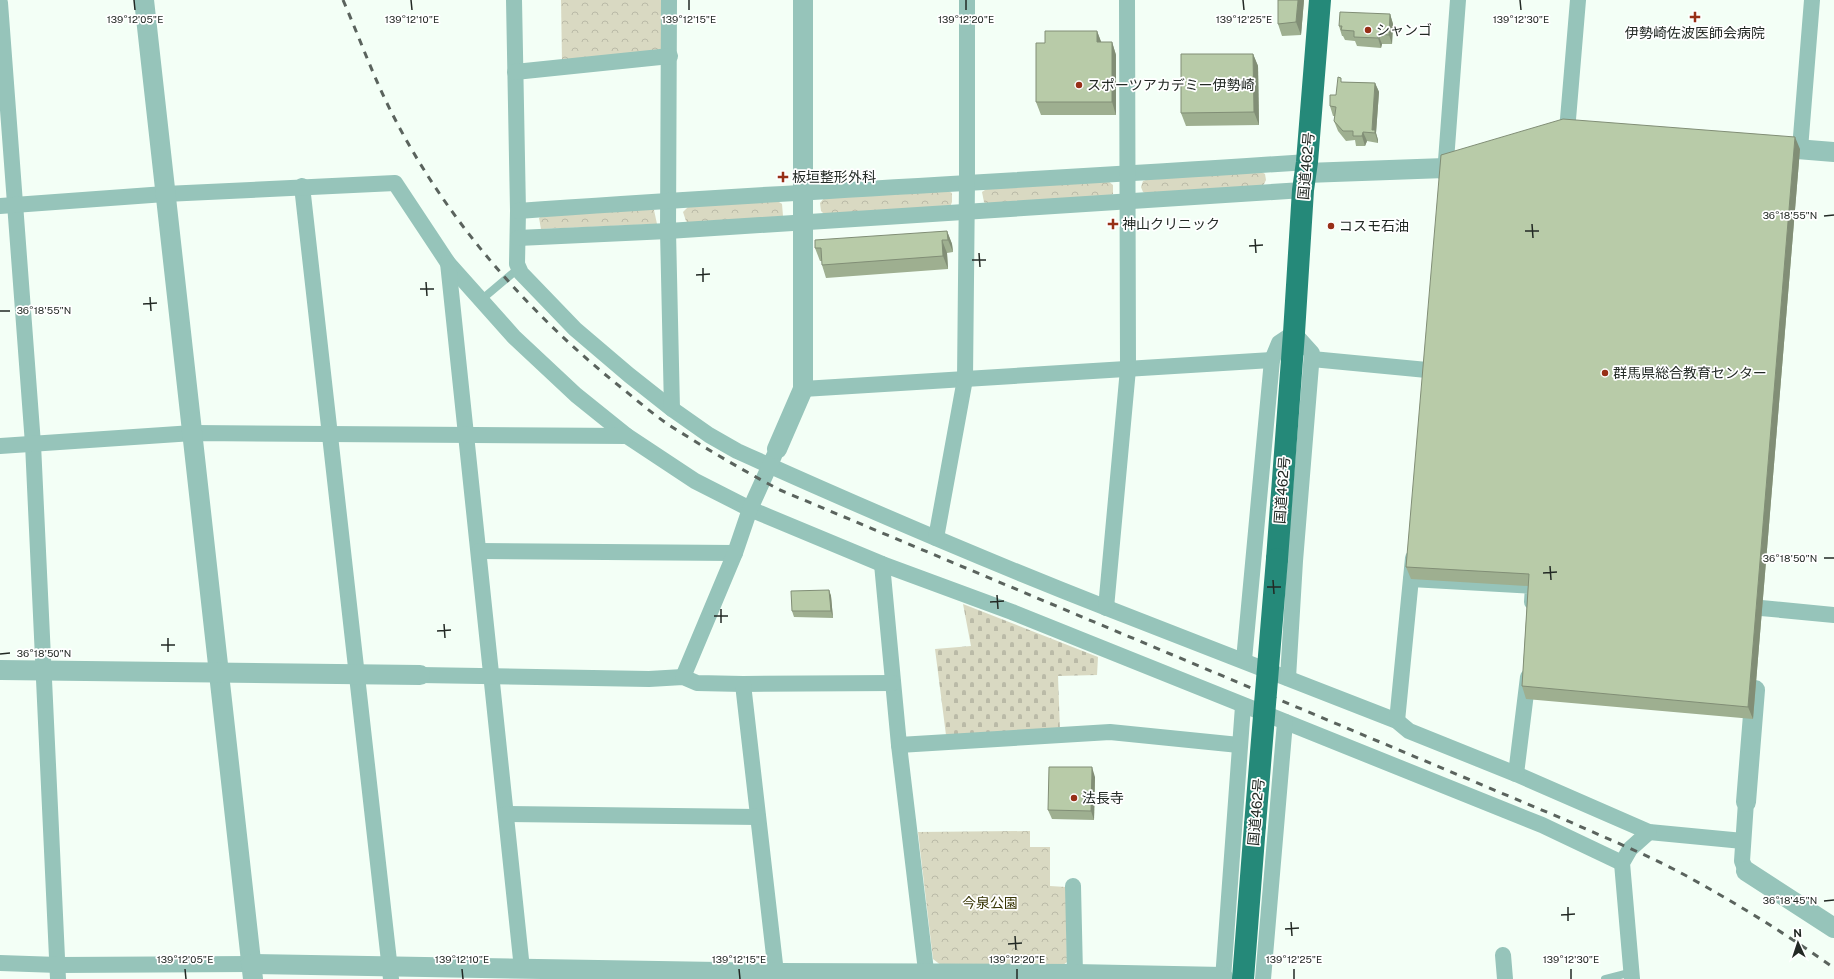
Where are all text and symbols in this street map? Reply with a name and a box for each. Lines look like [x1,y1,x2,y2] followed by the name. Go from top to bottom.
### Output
[1689,11,1701,23] marker: 伊勢崎佐波医師会病院
[107,13,163,25] text: 139°12'05"E
[385,13,439,25] text: 139°12'10"E
[662,13,716,25] text: 139°12'15"E
[938,13,994,25] text: 139°12'20"E
[1216,13,1272,25] text: 139°12'25"E
[1493,13,1549,25] text: 139°12'30"E
[1376,22,1432,38] place label: シャンゴ
[1363,25,1373,35] marker: シャンゴ
[1625,25,1765,41] place label: 伊勢崎佐波医師会病院
[1087,77,1255,93] place label: スポーツアカデミー伊勢崎
[1074,80,1084,90] marker: スポーツアカデミー伊勢崎
[1295,132,1317,200] street label: 国道462号
[792,169,876,185] place label: 板垣整形外科
[777,171,789,183] marker: 板垣整形外科
[1763,209,1817,221] text: 36°18'55"N
[1122,216,1220,232] place label: 神山クリニック
[1107,218,1119,230] marker: 神山クリニック
[1339,218,1409,234] place label: コスモ石油
[1326,221,1336,231] marker: コスモ石油
[17,304,71,316] text: 36°18'55"N
[1613,365,1767,381] place label: 群馬県総合教育センター
[1600,368,1610,378] marker: 群馬県総合教育センター
[1272,456,1292,524] street label: 国道462号
[1763,552,1817,564] text: 36°18'50"N
[17,647,71,659] text: 36°18'50"N
[1245,778,1267,846] street label: 国道462号
[1082,790,1124,806] place label: 法長寺
[1069,793,1079,803] marker: 法長寺
[1763,894,1817,906] text: 36°18'45"N
[962,895,1018,911] park label: 今泉公園
[1778,923,1818,963] north arrow
[1793,927,1802,939] text: N
[157,953,213,965] text: 139°12'05"E
[435,953,489,965] text: 139°12'10"E
[712,953,766,965] text: 139°12'15"E
[989,953,1045,965] text: 139°12'20"E
[1266,953,1322,965] text: 139°12'25"E
[1543,953,1599,965] text: 139°12'30"E

